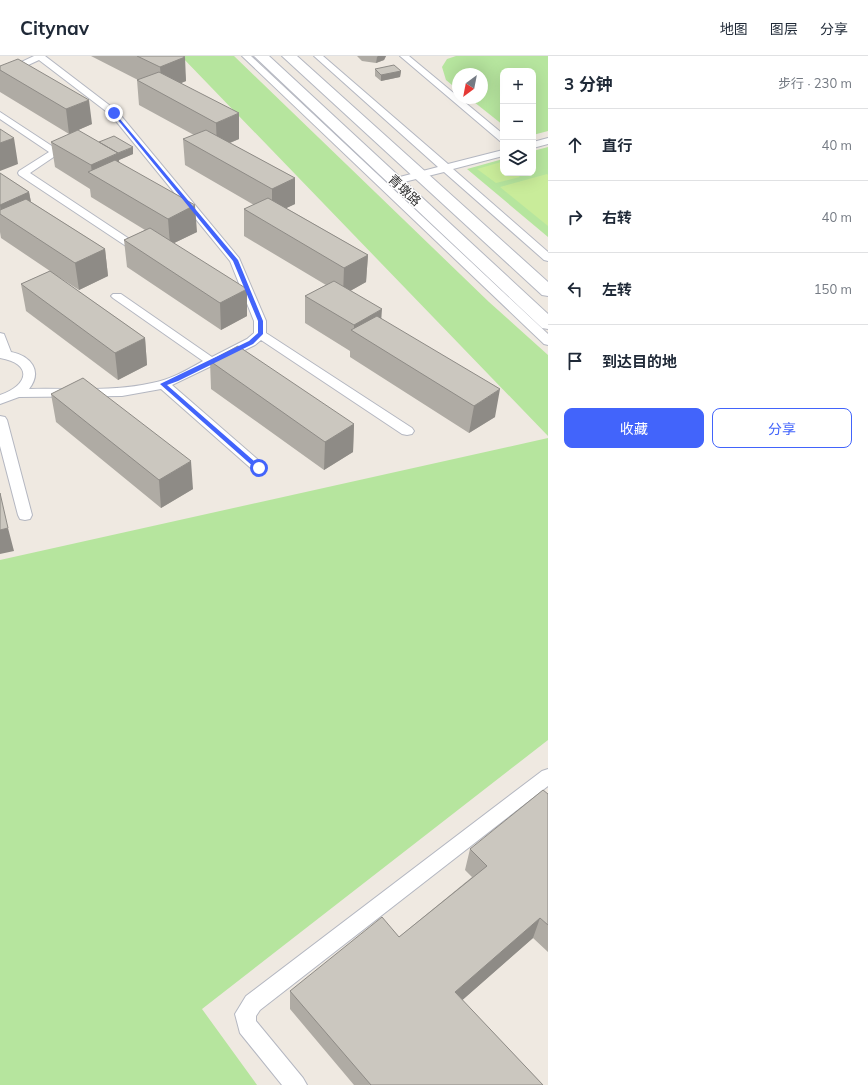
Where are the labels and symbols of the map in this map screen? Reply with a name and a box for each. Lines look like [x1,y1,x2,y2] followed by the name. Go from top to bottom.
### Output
[452,68,488,104] north arrow
[105,104,123,122] route end
[385,171,425,209] street label: 青墩路
[250,459,268,477] route start

